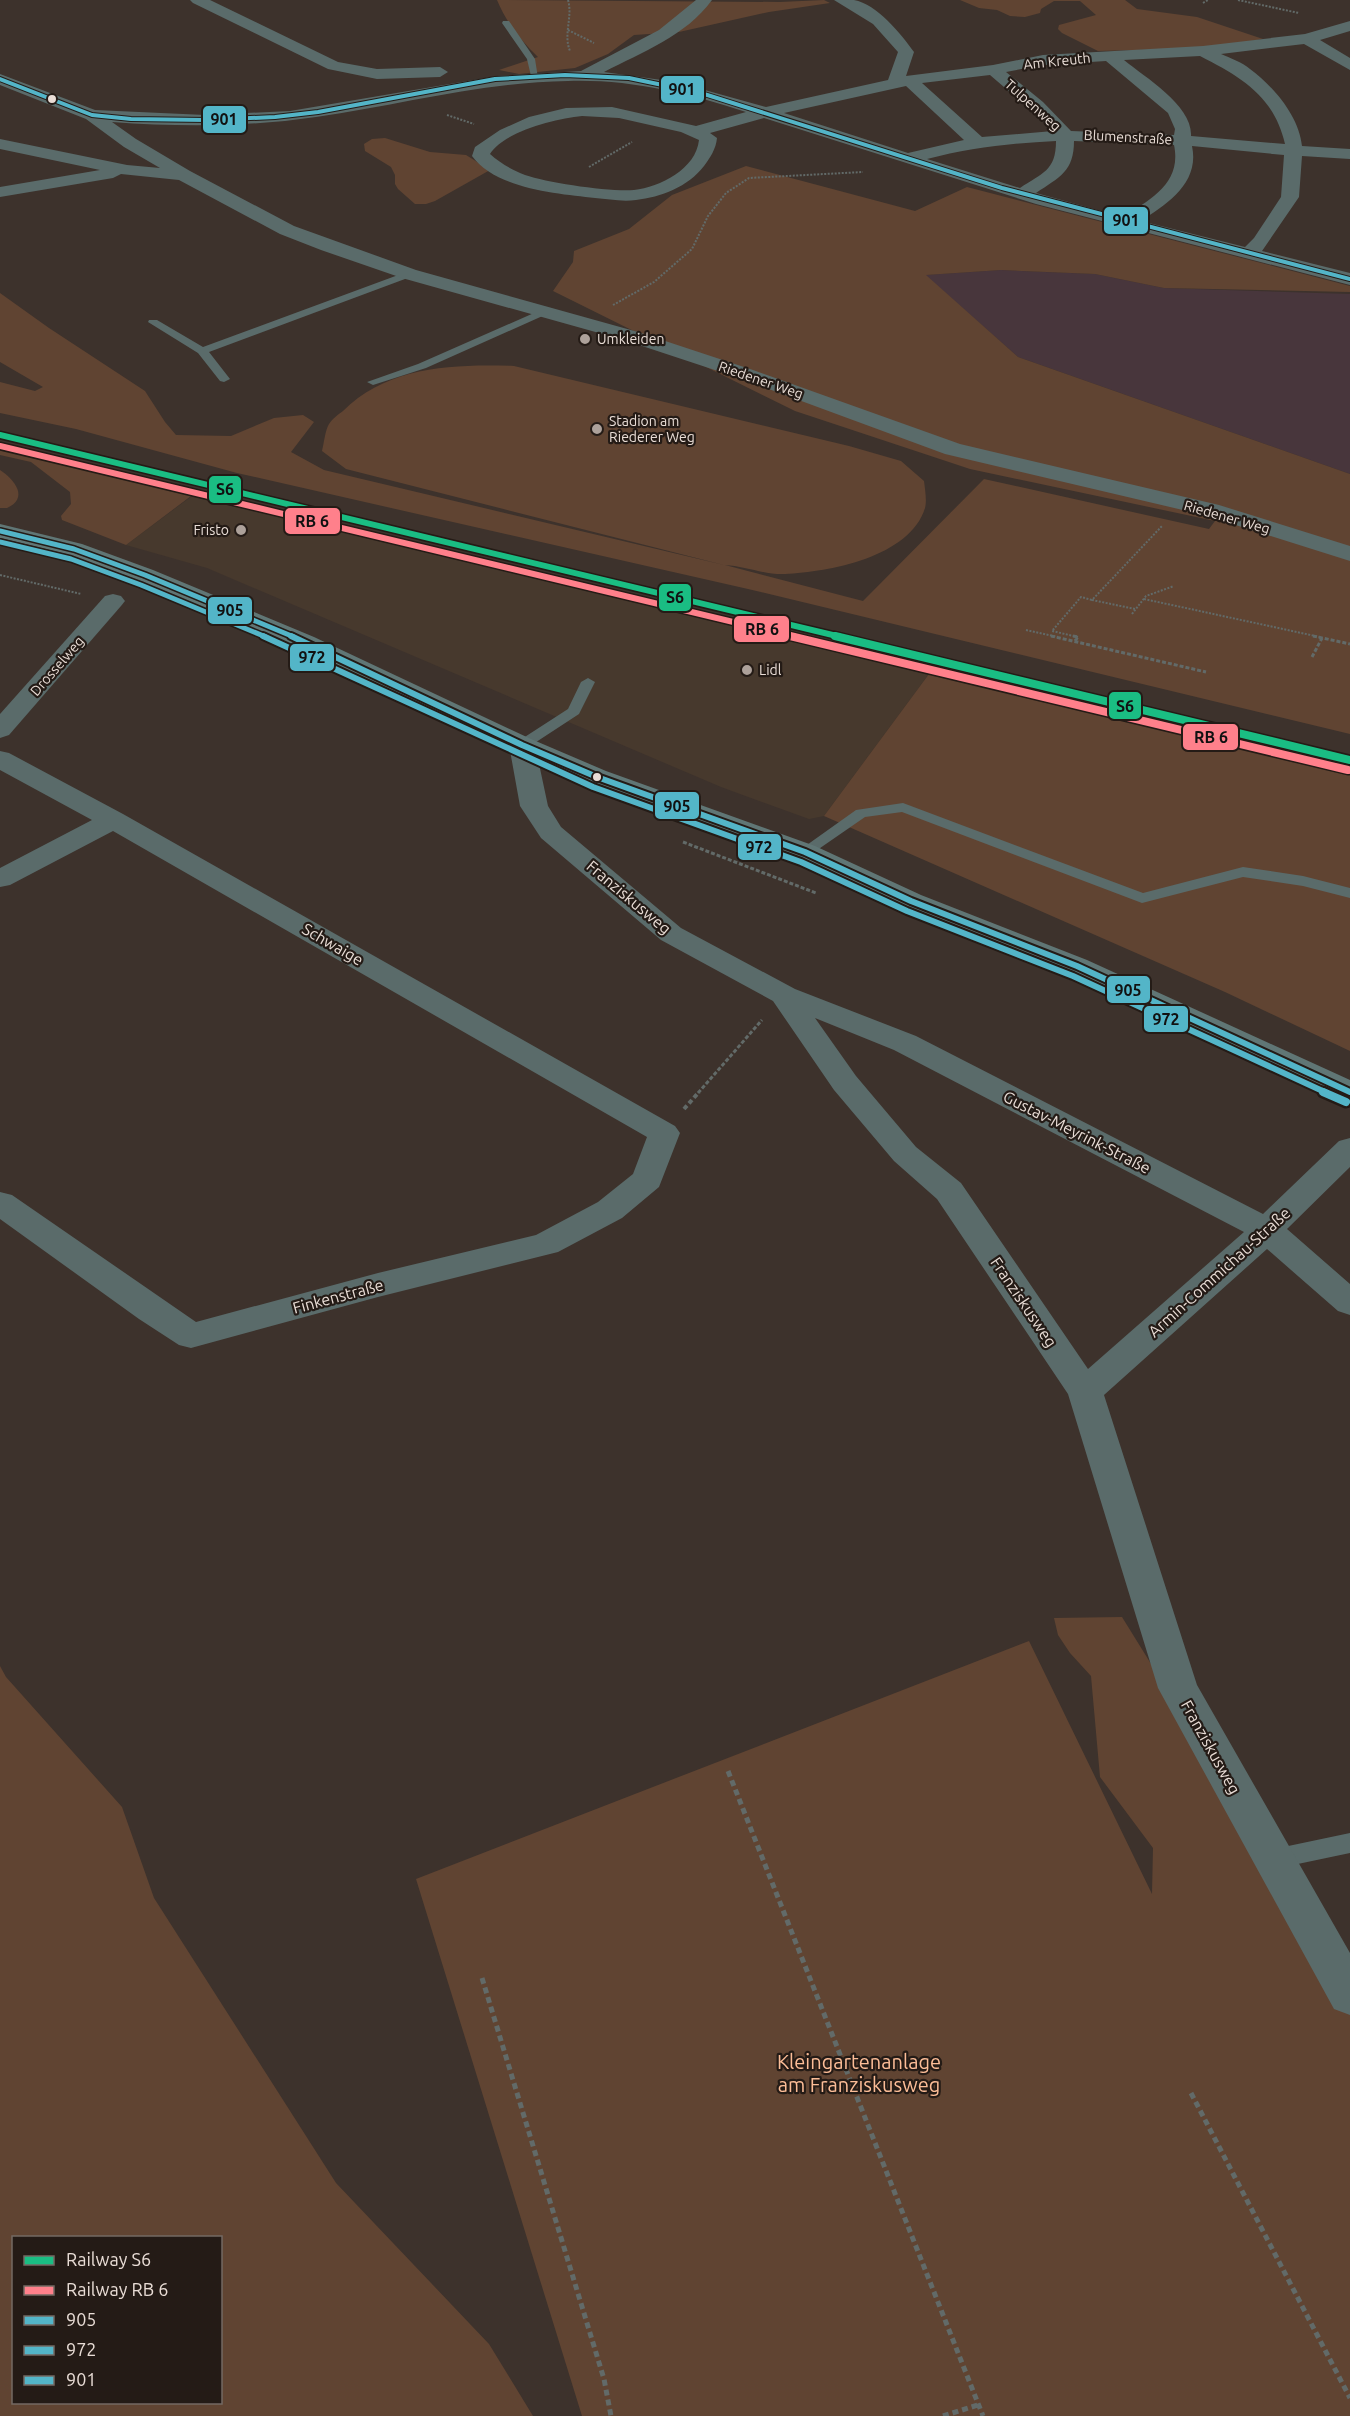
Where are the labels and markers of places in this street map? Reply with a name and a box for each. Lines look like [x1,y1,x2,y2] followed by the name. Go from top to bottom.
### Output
[46,93,58,105] unlabelled marker
[597,331,664,347] place label: Umkleiden
[578,332,592,346] marker: Umkleiden
[609,413,695,445] place label: Stadion am Riederer Weg
[590,422,604,436] marker: Stadion am Riederer Weg
[193,522,229,538] place label: Fristo
[234,523,248,537] marker: Fristo
[759,662,782,678] place label: Lidl
[740,663,754,677] marker: Lidl
[591,771,603,783] unlabelled marker

